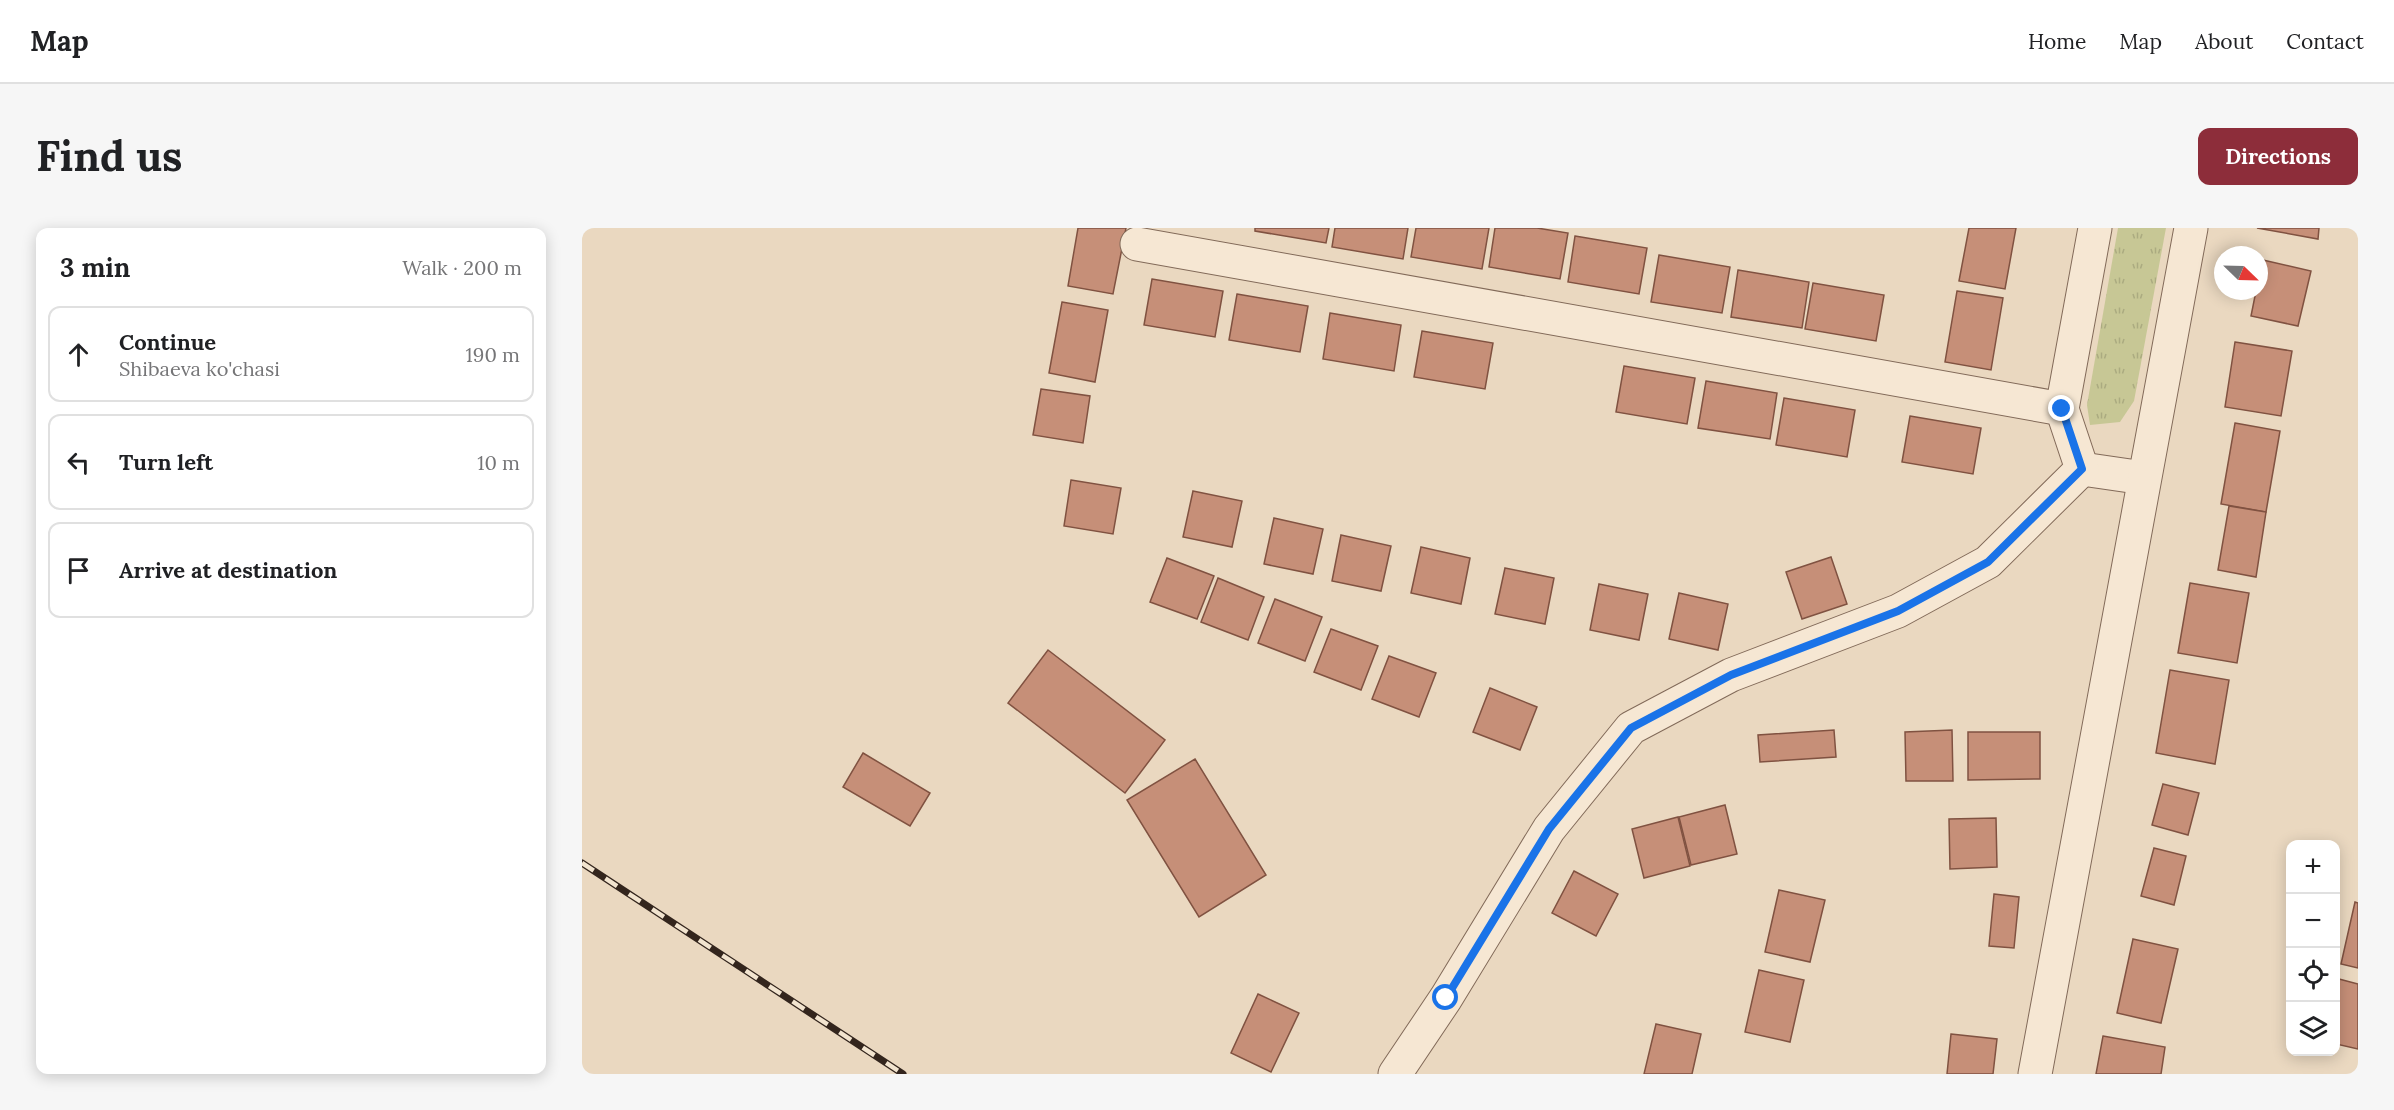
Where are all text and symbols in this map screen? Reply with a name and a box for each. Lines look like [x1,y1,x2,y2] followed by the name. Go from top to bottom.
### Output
[30,23,89,59] text: Map
[2028,28,2086,55] text: Home
[2119,28,2162,55] text: Map
[2195,28,2253,55] text: About
[2286,28,2364,55] text: Contact
[2198,128,2358,185] button: Directions
[36,129,182,183] text: Find us
[2214,246,2268,300] north arrow
[60,251,130,284] text: 3 min
[402,255,522,280] text: Walk · 200 m
[119,328,216,356] text: Continue
[62,338,95,371] icon: ahead
[466,342,520,367] text: 190 m
[119,356,280,381] text: Shibaeva ko'chasi
[2048,395,2074,421] route end
[62,446,95,479] icon: left
[119,448,213,476] text: Turn left
[477,450,520,475] text: 10 m
[62,554,95,587] icon: arrive
[119,556,337,584] text: Arrive at destination
[2286,840,2340,1056] map controls
[2286,840,2340,894] button: +
[2286,894,2340,948] button: −
[2286,948,2340,1002] button: locate
[1432,984,1458,1010] route start
[2286,1002,2340,1056] button: layers

